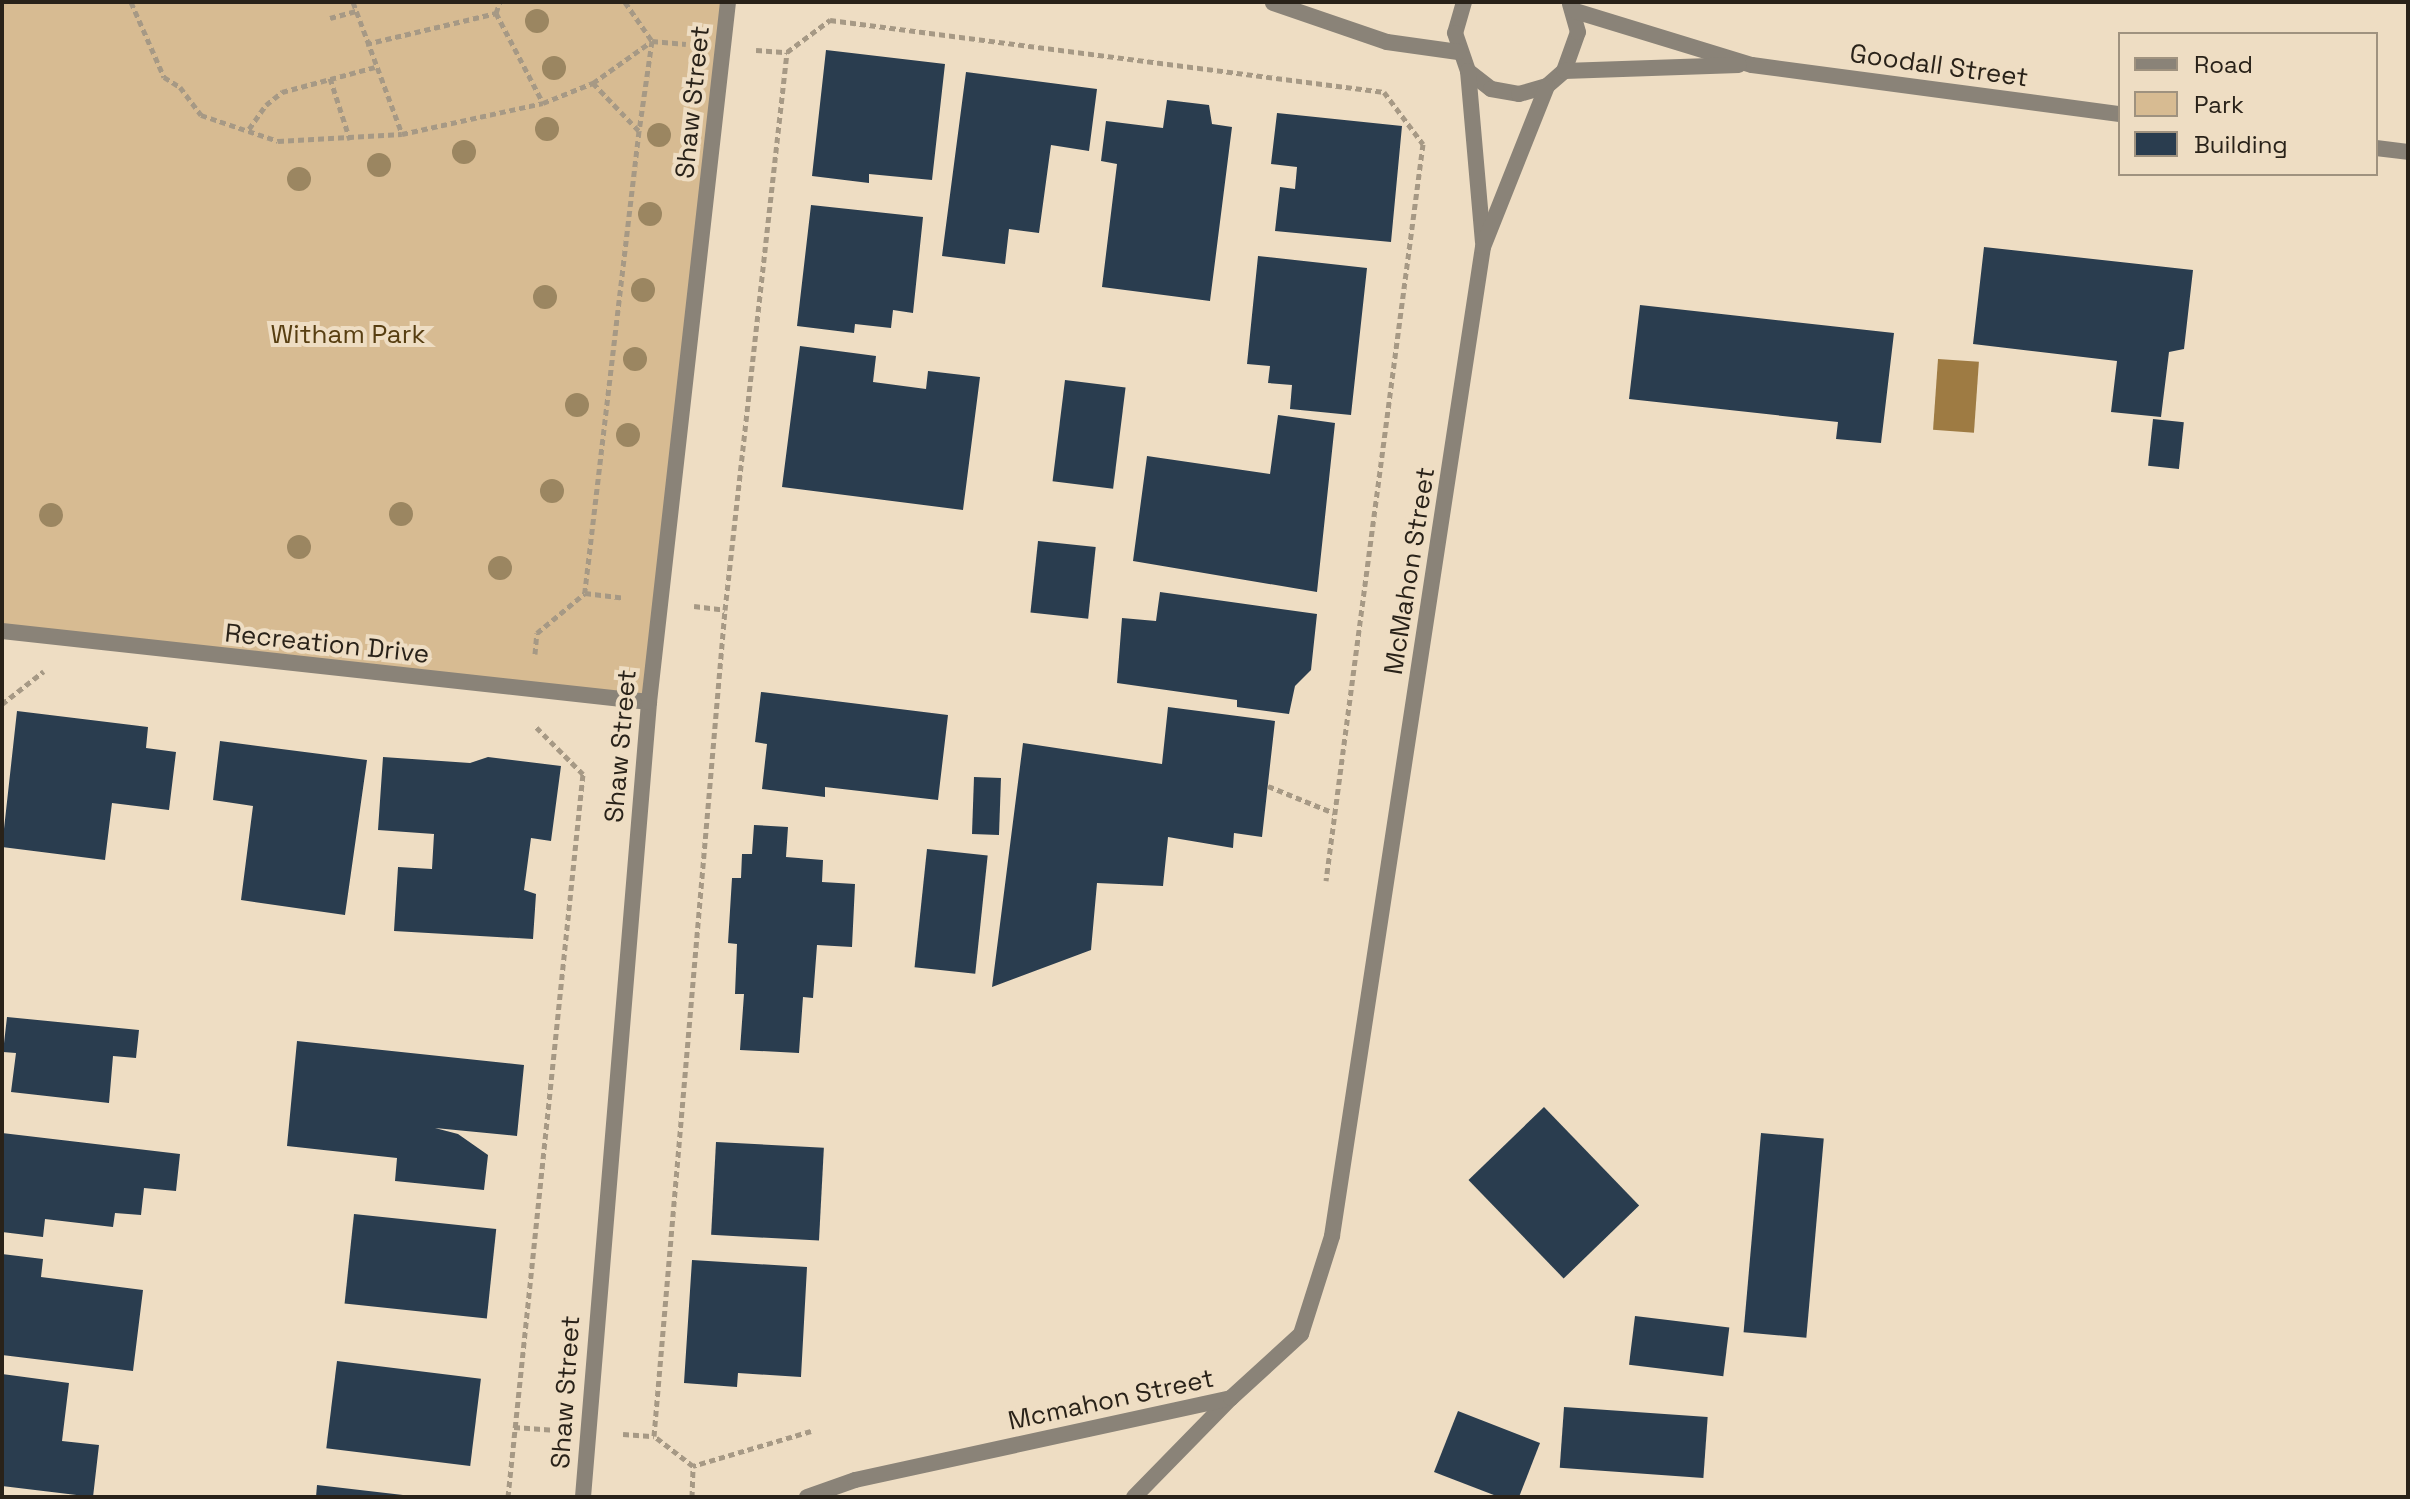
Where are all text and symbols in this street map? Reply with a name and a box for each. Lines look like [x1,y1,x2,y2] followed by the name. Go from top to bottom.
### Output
[669,24,717,180] street label: Shaw Street
[2118,32,2378,176] legend
[1848,38,2030,94] street label: Goodall Street
[2194,49,2253,80] text: Road
[2194,89,2244,120] text: Park
[2194,129,2288,160] text: Building
[270,319,426,351] park label: Witham Park
[1378,465,1442,677] street label: McMahon Street
[223,618,431,670] street label: Recreation Drive
[599,668,643,824] street label: Shaw Street
[545,1314,587,1470] street label: Shaw Street
[1005,1363,1217,1437] street label: Mcmahon Street

